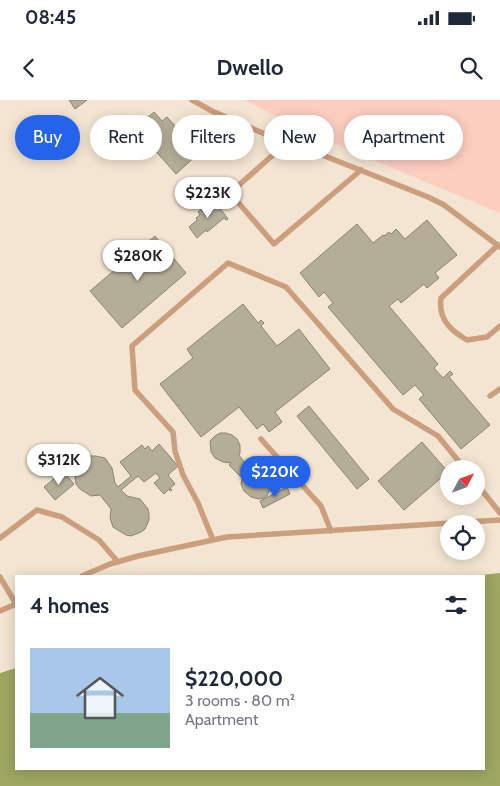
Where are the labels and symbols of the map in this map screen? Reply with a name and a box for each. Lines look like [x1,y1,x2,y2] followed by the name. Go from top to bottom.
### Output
[173,176,243,219] pin: $223K
[103,240,173,282] pin: $280K
[24,444,94,486] pin: $312K
[240,456,310,498] pin: $220K
[440,460,485,505] north arrow

